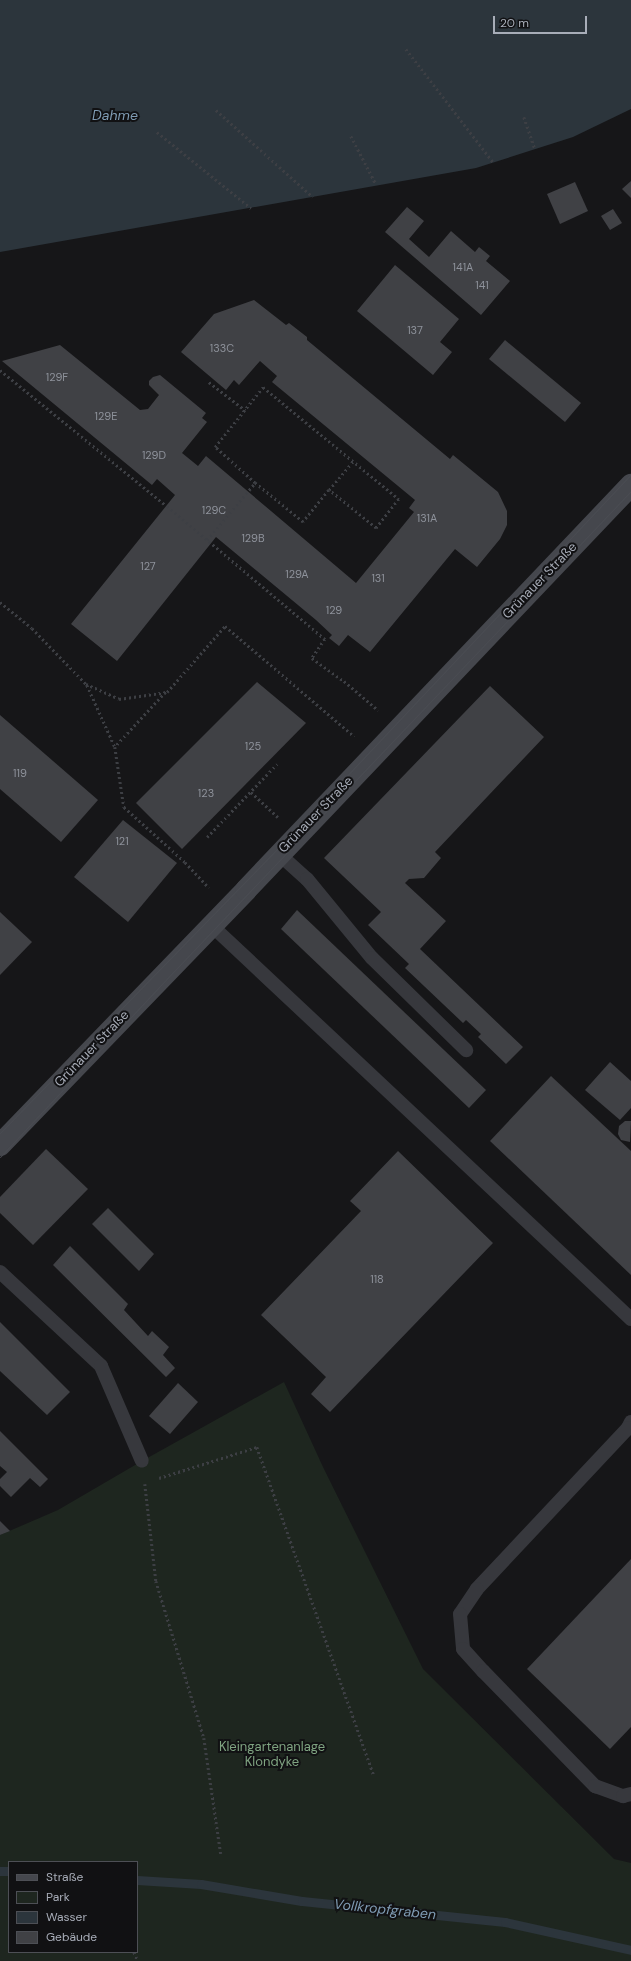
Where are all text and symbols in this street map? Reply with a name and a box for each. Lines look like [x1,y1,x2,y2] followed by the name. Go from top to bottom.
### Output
[495,8,589,34] scale bar
[500,15,529,31] text: 20 m
[92,107,138,123] water label: Dahme
[453,260,473,274] house number: 141A
[475,278,489,292] house number: 141
[407,323,423,337] house number: 137
[210,341,234,355] house number: 133C
[46,370,68,384] house number: 129F
[95,409,117,423] house number: 129E
[142,448,166,462] house number: 129D
[202,503,226,517] house number: 129C
[417,511,437,525] house number: 131A
[241,531,265,545] house number: 129B
[500,540,580,622] street label: Grünauer Straße
[140,559,156,573] house number: 127
[285,567,309,581] house number: 129A
[371,571,385,585] house number: 131
[326,603,342,617] house number: 129
[245,739,261,753] house number: 125
[13,766,27,780] house number: 119
[276,774,356,856] street label: Grünauer Straße
[198,786,214,800] house number: 123
[115,834,129,848] house number: 121
[52,1008,132,1090] street label: Grünauer Straße
[370,1272,384,1286] house number: 118
[219,1740,325,1771] park label: Kleingartenanlage Klondyke
[8,1861,138,1953] legend
[46,1869,83,1885] text: Straße
[46,1889,70,1905] text: Park
[333,1895,437,1923] water label: Vollkropfgraben
[46,1909,87,1925] text: Wasser
[46,1929,97,1945] text: Gebäude

